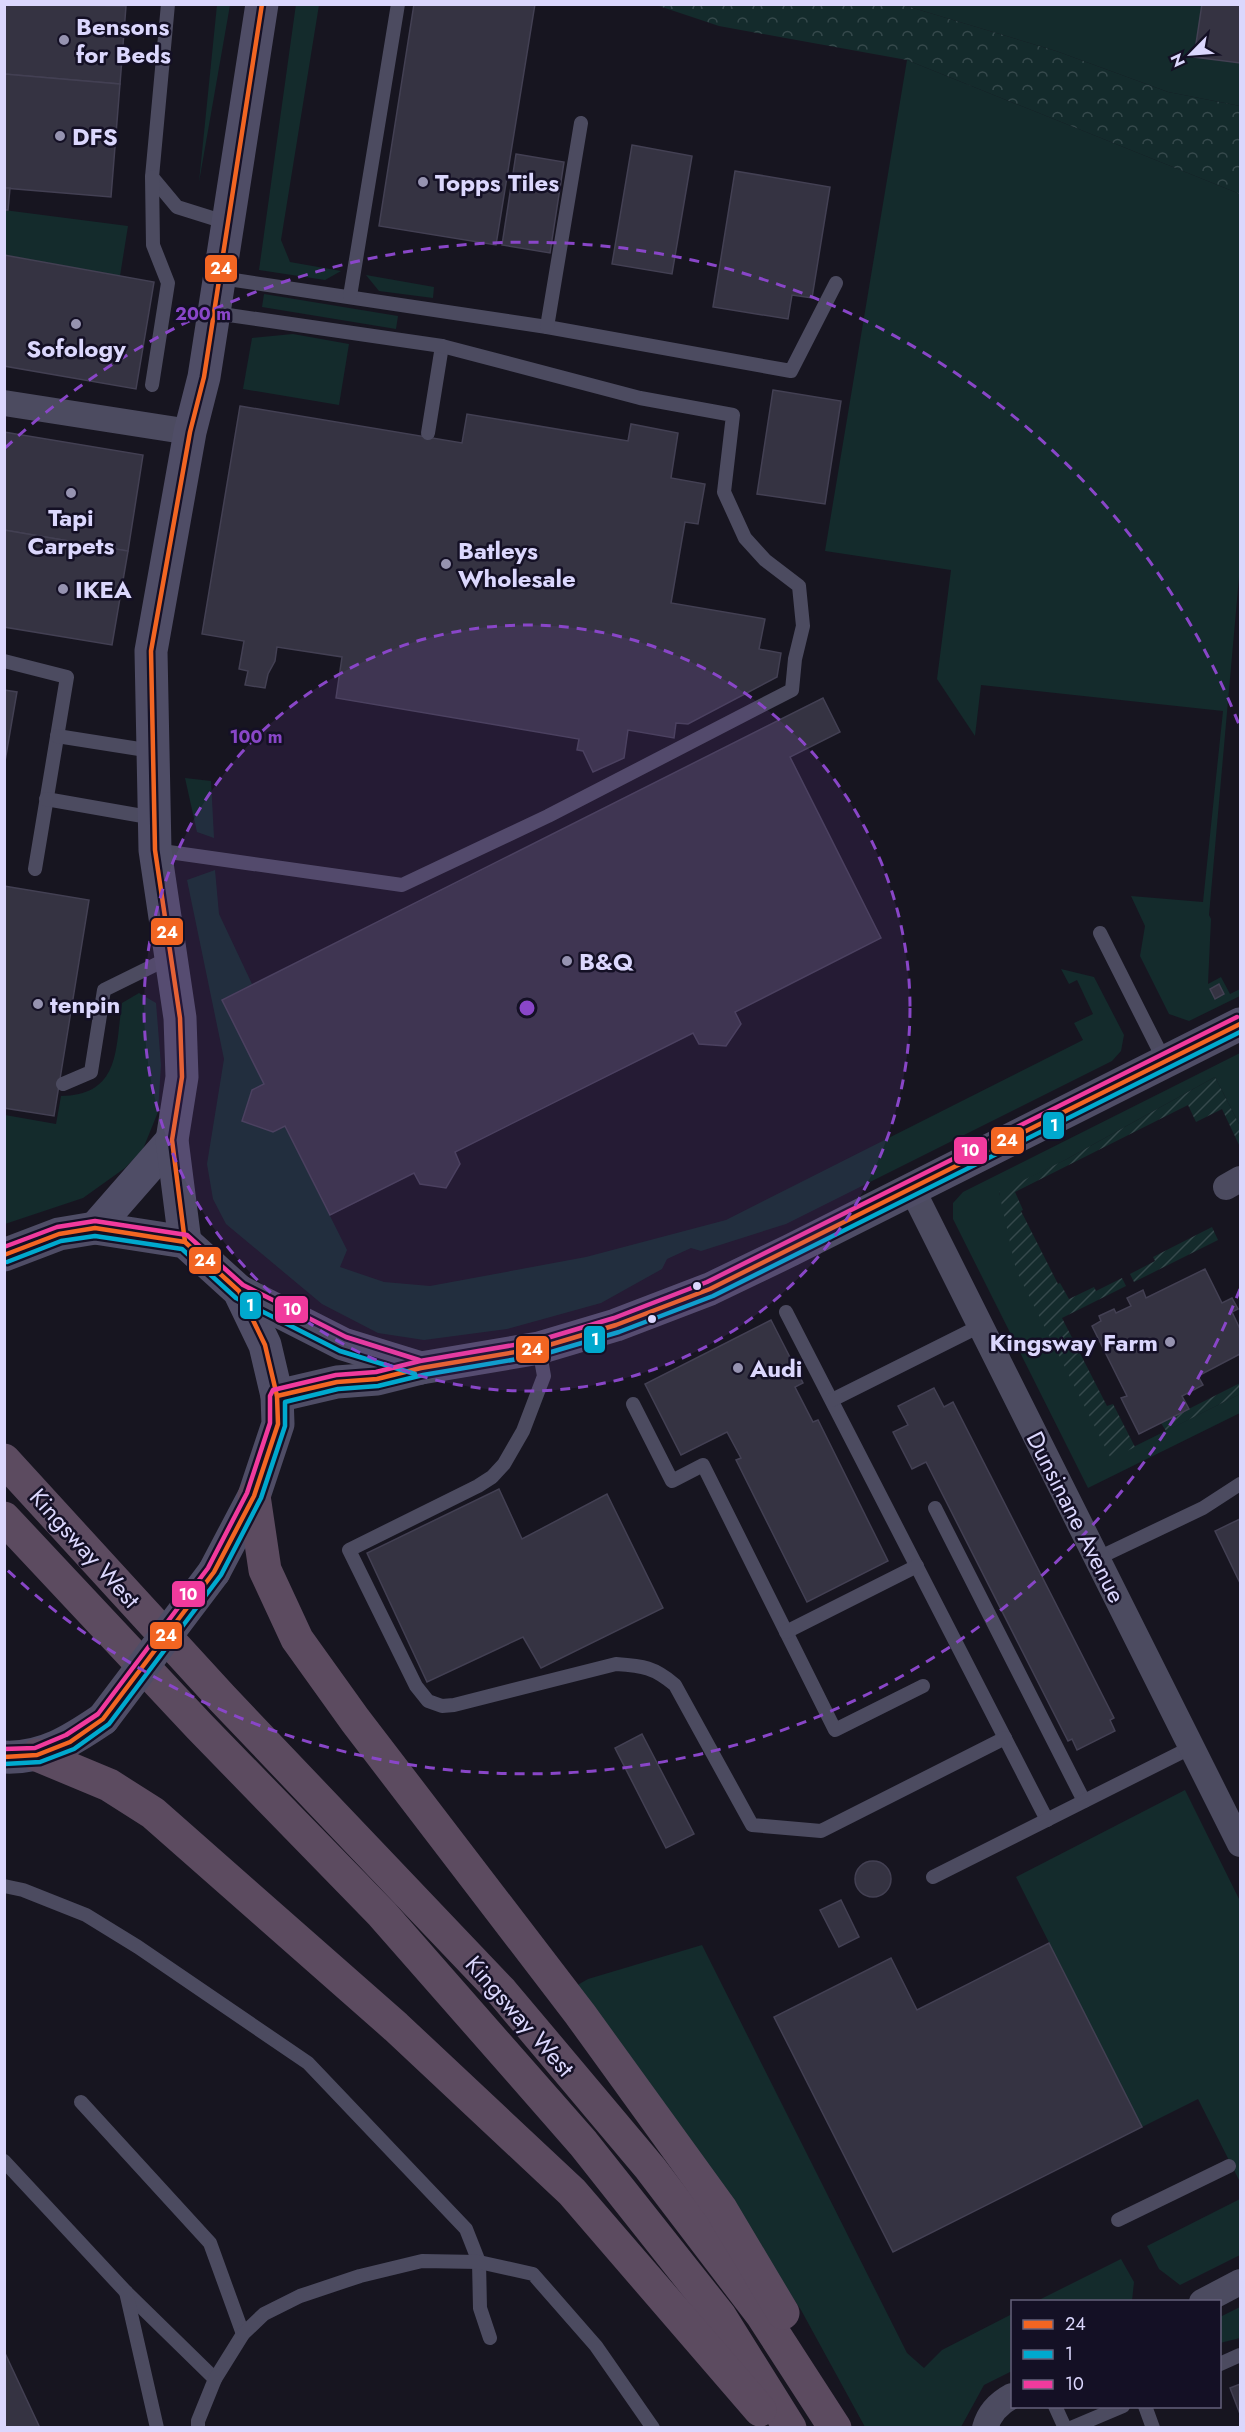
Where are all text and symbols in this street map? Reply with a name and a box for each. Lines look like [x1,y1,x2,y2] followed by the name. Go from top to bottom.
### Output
[76,9,171,72] place label: Bensons for Beds
[1161,24,1221,84] north arrow
[57,33,71,47] marker: Bensons for Beds
[1165,50,1191,71] text: N
[72,119,118,154] place label: DFS
[53,129,67,143] marker: DFS
[435,165,559,200] place label: Topps Tiles
[416,175,430,189] marker: Topps Tiles
[204,254,238,283] line badge: 24
[210,257,232,280] text: 24
[175,301,231,327] text: 200 m
[69,317,83,331] marker: Sofology
[26,331,126,366] place label: Sofology
[64,486,78,500] marker: Tapi Carpets
[28,500,114,563] place label: Tapi Carpets
[458,533,576,596] place label: Batleys Wholesale
[439,557,453,571] marker: Batleys Wholesale
[75,572,132,607] place label: IKEA
[56,582,70,596] marker: IKEA
[229,724,283,750] text: 100 m
[150,917,184,946] line badge: 24
[156,921,178,944] text: 24
[579,944,634,979] place label: B&Q
[560,954,574,968] marker: B&Q
[50,987,120,1022] place label: tenpin
[31,997,45,1011] marker: tenpin
[517,998,537,1018] centre of rings
[1042,1111,1065,1140] line badge: 1
[1050,1114,1058,1137] text: 1
[990,1126,1025,1155] line badge: 24
[996,1129,1018,1152] text: 24
[953,1136,988,1165] line badge: 10
[961,1139,979,1162] text: 10
[188,1246,222,1275] line badge: 24
[194,1249,216,1272] text: 24
[691,1280,703,1292] unlabelled marker
[239,1291,262,1320] line badge: 1
[246,1294,254,1317] text: 1
[274,1295,309,1324] line badge: 10
[283,1298,301,1321] text: 10
[646,1313,658,1325] unlabelled marker
[583,1325,606,1354] line badge: 1
[990,1325,1158,1360] place label: Kingsway Farm
[591,1328,599,1351] text: 1
[515,1335,550,1364] line badge: 24
[1163,1335,1177,1349] marker: Kingsway Farm
[521,1338,543,1361] text: 24
[749,1351,802,1386] place label: Audi
[731,1361,745,1375] marker: Audi
[1018,1425,1134,1609] street label: Dunsinane Avenue
[22,1480,149,1616] street label: Kingsway West
[171,1580,206,1608] line badge: 10
[179,1583,197,1606] text: 10
[149,1621,183,1650] line badge: 24
[155,1624,177,1647] text: 24
[457,1948,583,2085] street label: Kingsway West
[1011,2300,1221,2408] legend
[1065,2311,1086,2337] text: 24
[1065,2341,1073,2367] text: 1
[1065,2371,1084,2397] text: 10

